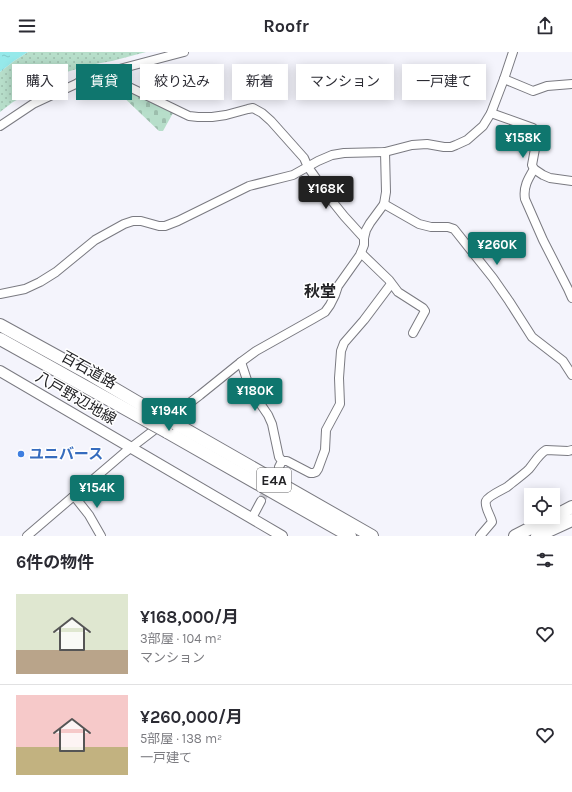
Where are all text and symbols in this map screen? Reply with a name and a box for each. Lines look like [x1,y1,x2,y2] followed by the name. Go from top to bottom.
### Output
[16,15,38,37] icon: menu
[263,15,309,37] text: Roofr
[534,15,556,37] icon: share
[12,64,68,100] chip: 購入
[76,64,132,100] chip: 賃貸
[140,64,224,100] chip: 絞り込み
[232,64,288,100] chip: 新着
[296,64,394,100] chip: マンション
[402,64,486,100] chip: 一戸建て
[495,125,551,159] pin: ¥158K
[505,130,541,145] text: ¥158K
[298,176,354,210] pin: ¥168K
[307,181,345,196] text: ¥168K
[469,232,525,266] pin: ¥260K
[477,237,517,252] text: ¥260K
[304,282,336,301] district label: 秋堂
[58,348,120,392] street label: 百石道路
[33,368,119,428] street label: 八戸野辺地線
[227,378,283,412] pin: ¥180K
[236,383,274,398] text: ¥180K
[141,398,197,432] pin: ¥194K
[151,403,187,418] text: ¥194K
[29,445,103,463] place label: ユニバース
[16,449,26,459] marker: ユニバース
[257,468,291,492] road number: E4A
[69,475,125,509] pin: ¥154K
[79,480,115,495] text: ¥154K
[524,488,560,524] map controls
[524,488,560,524] button: locate
[534,549,556,571] icon: filters
[16,552,94,572] text: 6件の物件
[140,607,239,627] text: ¥168,000/月
[48,610,96,658] icon: home
[534,623,556,645] icon: heart
[140,631,222,646] text: 3部屋 · 104 m²
[140,650,205,665] text: マンション
[140,707,243,727] text: ¥260,000/月
[48,711,96,759] icon: home
[534,724,556,746] icon: heart
[140,731,222,746] text: 5部屋 · 138 m²
[140,750,192,765] text: 一戸建て

